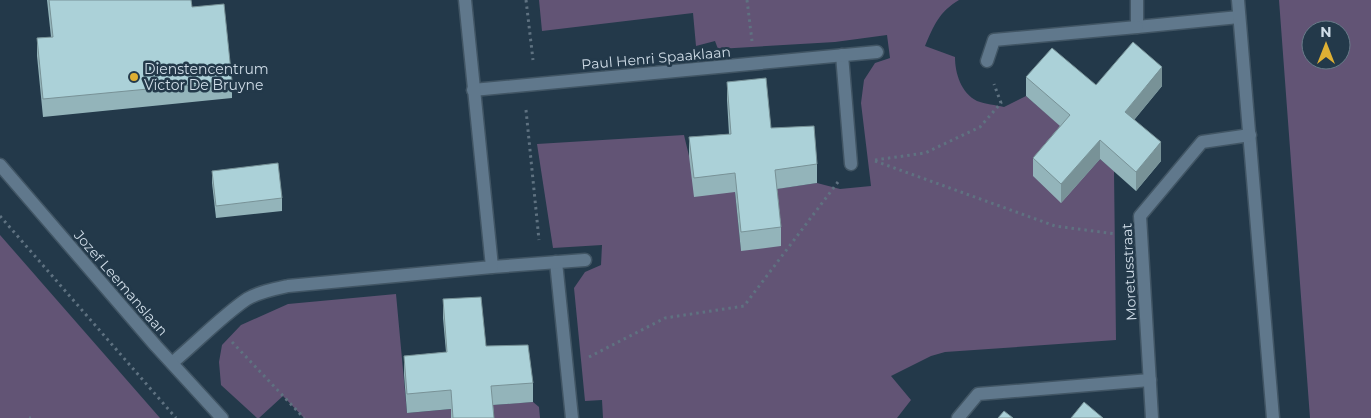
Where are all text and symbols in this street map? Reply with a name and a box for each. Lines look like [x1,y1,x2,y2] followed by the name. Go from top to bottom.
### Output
[1301,20,1351,70] north arrow
[1320,23,1332,41] text: N
[581,43,731,73] street label: Paul Henri Spaaklaan
[144,60,269,94] place label: Dienstencentrum Victor De Bruyne
[128,71,140,83] marker: Dienstencentrum Victor De Bruyne
[1117,222,1141,321] street label: Moretusstraat
[70,226,172,339] street label: Jozef Leemanslaan

